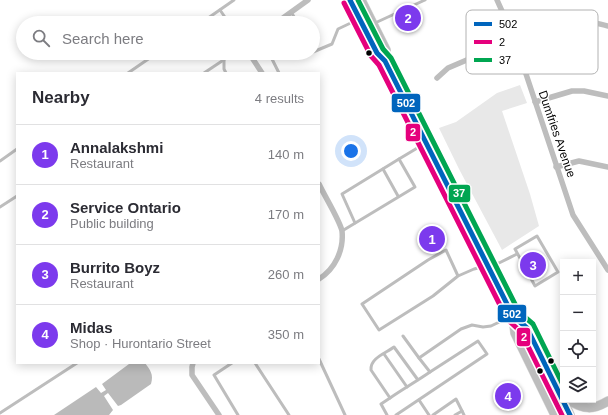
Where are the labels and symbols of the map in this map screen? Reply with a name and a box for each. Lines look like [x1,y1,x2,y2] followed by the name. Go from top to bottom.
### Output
[395,3,421,33] pin: 2
[466,10,598,74] legend
[499,18,517,30] text: 502
[499,36,505,48] text: 2
[364,48,374,58] unlabelled marker
[499,54,511,66] text: 37
[536,89,579,180] street label: Dumfries Avenue
[391,93,421,113] line badge: 502
[397,97,415,109] text: 502
[405,123,421,142] line badge: 2
[410,126,416,138] text: 2
[341,141,361,161] your location
[448,184,471,203] line badge: 37
[453,187,465,199] text: 37
[419,224,445,254] pin: 1
[520,250,546,280] pin: 3
[497,304,527,323] line badge: 502
[503,308,521,320] text: 502
[516,327,531,347] line badge: 2
[521,331,527,343] text: 2
[546,356,556,366] unlabelled marker
[535,366,545,376] unlabelled marker
[495,381,521,411] pin: 4

